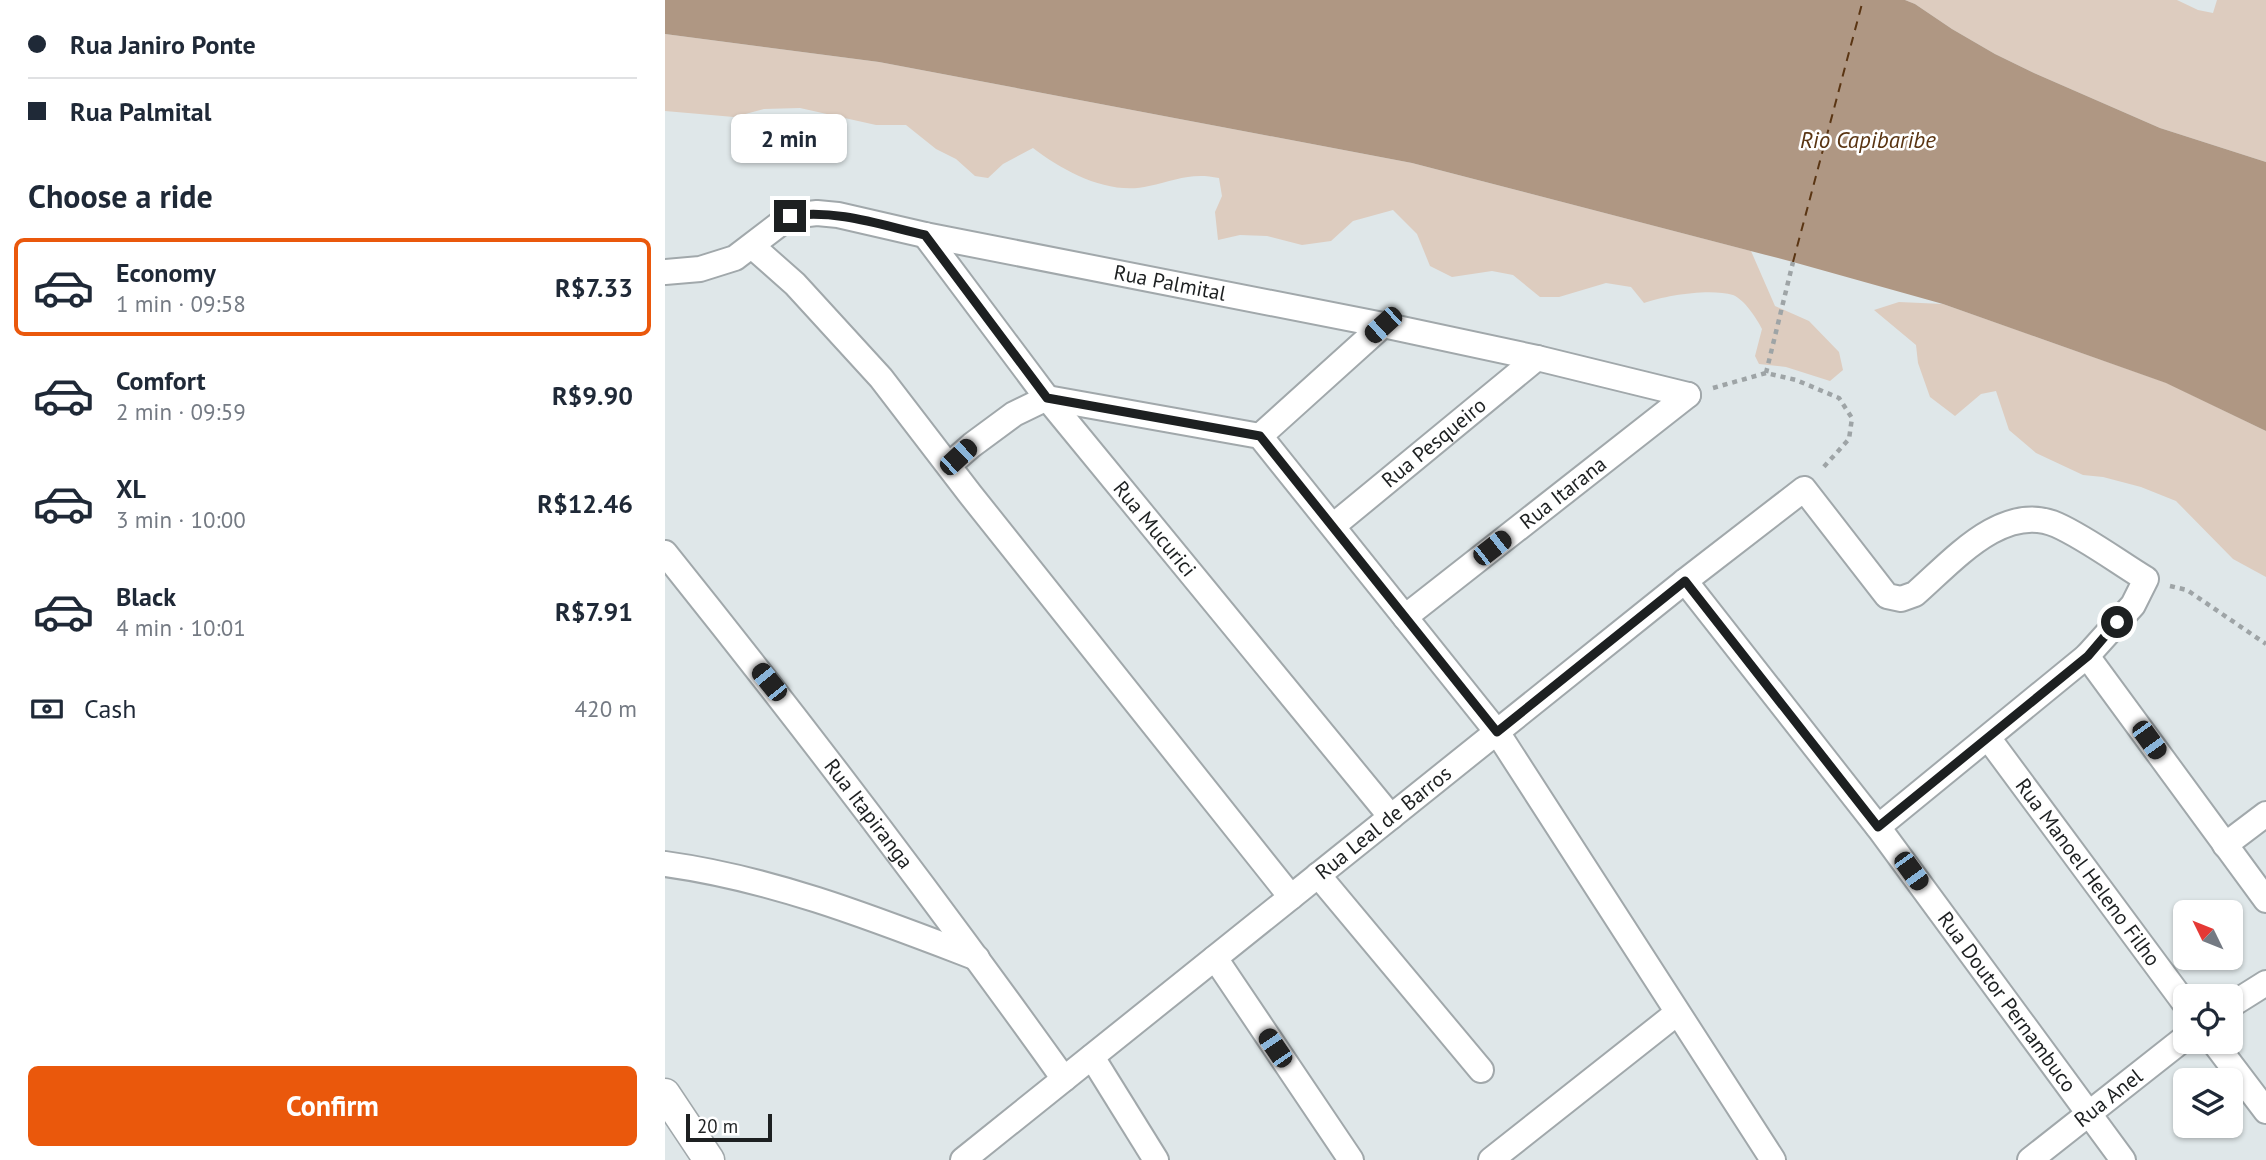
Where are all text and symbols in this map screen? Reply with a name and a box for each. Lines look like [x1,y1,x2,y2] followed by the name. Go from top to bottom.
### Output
[70,28,256,61] text: Rua Janiro Ponte
[70,95,211,128] text: Rua Palmital
[732,114,848,164] callout: 2 min
[761,124,817,153] text: 2 min
[1800,125,1936,154] water label: Rio Capibaribe
[28,175,213,217] text: Choose a ride
[774,200,806,232] route end
[32,256,95,319] icon: car
[116,256,216,289] text: Economy
[1112,258,1228,307] street label: Rua Palmital
[555,271,633,304] text: R$7.33
[116,289,246,318] text: 1 min · 09:58
[1361,303,1406,347] car
[32,364,95,427] icon: car
[116,364,206,397] text: Comfort
[552,379,633,412] text: R$9.90
[1376,391,1492,493] street label: Rua Pesqueiro
[116,397,246,426] text: 2 min · 09:59
[936,435,981,479] car
[1514,450,1612,535] street label: Rua Itarana
[32,472,95,535] icon: car
[116,472,146,505] text: XL
[1108,475,1202,582] street label: Rua Mucurici
[537,487,633,520] text: R$12.46
[116,505,246,534] text: 3 min · 10:00
[1469,527,1516,569] car
[32,580,95,643] icon: car
[116,580,176,613] text: Black
[555,595,633,628] text: R$7.91
[2101,606,2133,638] route start
[116,613,246,642] text: 4 min · 10:01
[748,659,791,705] car
[28,690,66,728] icon: cash
[84,692,136,725] text: Cash
[575,694,637,723] text: 420 m
[2129,717,2170,763] car
[819,753,919,874] street label: Rua Itapiranga
[1310,760,1457,885] street label: Rua Leal de Barros
[2010,773,2167,971] street label: Rua Manoel Heleno Filho
[1891,848,1932,894] car
[2173,900,2243,970] north arrow
[2173,900,2243,1138] map controls
[1932,906,2083,1097] street label: Rua Doutor Pernambuco
[2173,984,2243,1054] button: locate
[1255,1025,1296,1071] car
[2069,1062,2148,1133] street label: Rua Anel
[28,1066,637,1146] button: Confirm
[2173,1068,2243,1138] button: layers
[686,1111,772,1143] scale bar
[697,1114,738,1138] text: 20 m

